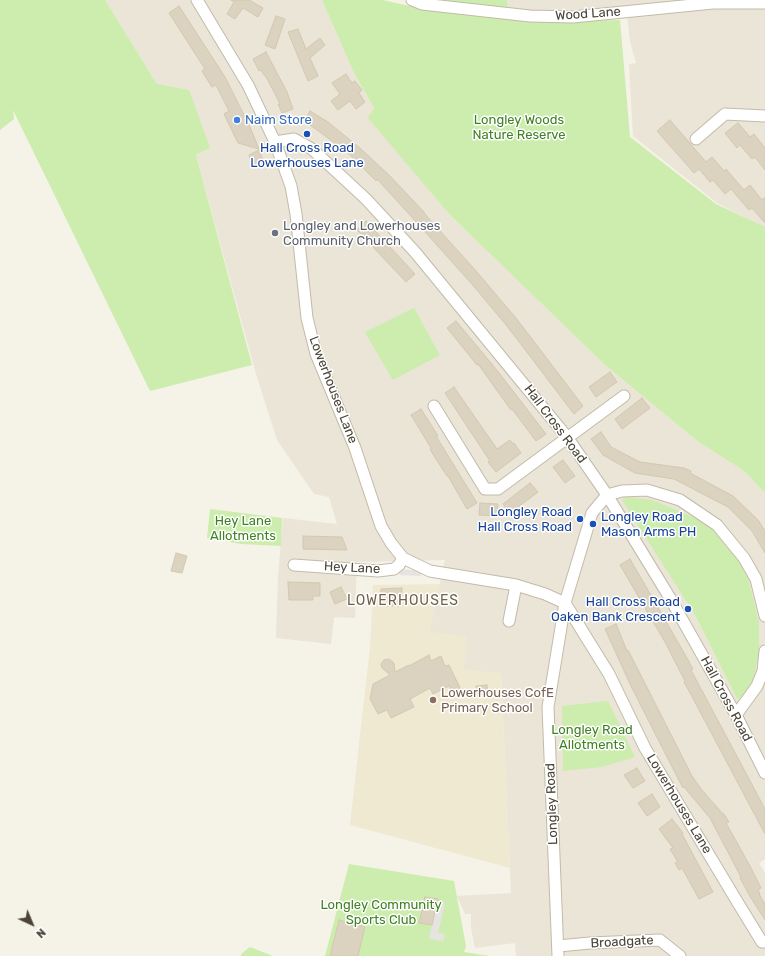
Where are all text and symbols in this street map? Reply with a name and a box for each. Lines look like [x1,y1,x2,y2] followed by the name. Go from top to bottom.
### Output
[555,4,621,24] street label: Wood Lane
[245,112,312,128] place label: Naim Store
[472,112,566,143] park label: Longley Woods Nature Reserve
[232,115,242,125] marker: Naim Store
[302,129,312,139] marker: Hall Cross Road Lowerhouses Lane
[250,140,364,171] place label: Hall Cross Road Lowerhouses Lane
[283,218,440,249] place label: Longley and Lowerhouses Community Church
[270,228,280,238] marker: Longley and Lowerhouses Community Church
[305,334,361,446] street label: Lowerhouses Lane
[520,382,590,466] street label: Hall Cross Road
[478,504,572,535] place label: Longley Road Hall Cross Road
[601,509,696,540] place label: Longley Road Mason Arms PH
[210,513,276,544] park label: Hey Lane Allotments
[575,514,585,524] marker: Longley Road Hall Cross Road
[588,519,598,529] marker: Longley Road Mason Arms PH
[323,559,381,577] street label: Hey Lane
[347,593,459,609] district label: LOWERHOUSES
[551,594,680,625] place label: Hall Cross Road Oaken Bank Crescent
[683,604,693,614] marker: Hall Cross Road Oaken Bank Crescent
[697,654,755,744] street label: Hall Cross Road
[441,685,554,716] place label: Lowerhouses CofE Primary School
[428,695,438,705] marker: Lowerhouses CofE Primary School
[551,722,633,753] park label: Longley Road Allotments
[643,751,715,857] street label: Lowerhouses Lane
[543,763,561,845] street label: Longley Road
[320,897,442,928] park label: Longley Community Sports Club
[12,904,52,944] north arrow
[33,926,48,940] text: N
[590,933,654,951] street label: Broadgate

